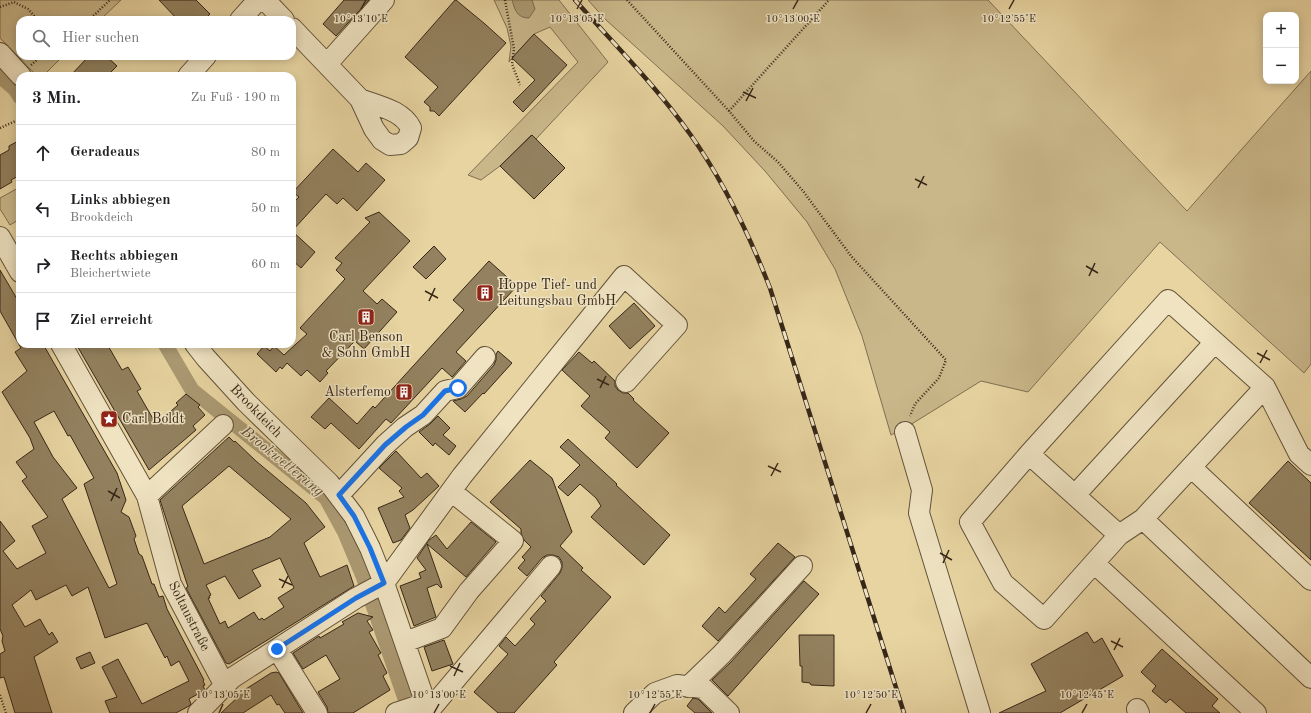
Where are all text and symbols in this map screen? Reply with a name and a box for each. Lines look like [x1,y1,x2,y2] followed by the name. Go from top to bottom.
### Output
[1263,12,1299,84] map controls
[1263,12,1299,48] button: +
[334,14,388,24] text: 10°13'10"E
[550,14,604,24] text: 10°13'05"E
[766,14,820,24] text: 10°13'00"E
[982,14,1036,24] text: 10°12'55"E
[16,16,296,60] search box
[30,27,52,49] icon: search
[62,31,139,46] text: Hier suchen
[1263,48,1299,84] button: −
[32,90,81,107] text: 3 Min.
[191,91,280,104] text: Zu Fuß · 190 m
[32,142,54,164] icon: ahead
[70,145,139,160] text: Geradeaus
[251,146,280,159] text: 80 m
[70,193,171,208] text: Links abbiegen
[32,198,54,220] icon: left
[251,202,280,215] text: 50 m
[70,211,133,224] text: Brookdeich
[70,249,178,264] text: Rechts abbiegen
[32,254,54,276] icon: right
[251,258,280,271] text: 60 m
[70,267,151,280] text: Bleichertwiete
[498,278,616,308] place label: Hoppe Tief- und Leitungsbau GmbH
[475,283,495,303] building icon: Hoppe Tief- und Leitungsbau GmbH
[356,307,376,327] building icon: Carl Benson & Sohn GmbH
[32,310,54,332] icon: arrive
[70,313,153,328] text: Ziel erreicht
[321,330,411,360] place label: Carl Benson & Sohn GmbH
[449,379,467,397] route start
[227,382,285,441] street label: Brookdeich
[394,382,414,402] building icon: Alsterfemo
[324,385,391,399] place label: Alsterfemo
[99,409,119,429] place icon: Carl Boldt
[122,412,184,426] place label: Carl Boldt
[237,424,326,500] water label: Brookwetterung
[165,579,213,653] street label: Soltaustraße
[268,640,286,658] route end
[196,690,250,700] text: 10°13'05"E
[412,690,466,700] text: 10°13'00"E
[628,690,682,700] text: 10°12'55"E
[844,690,898,700] text: 10°12'50"E
[1060,690,1114,700] text: 10°12'45"E

